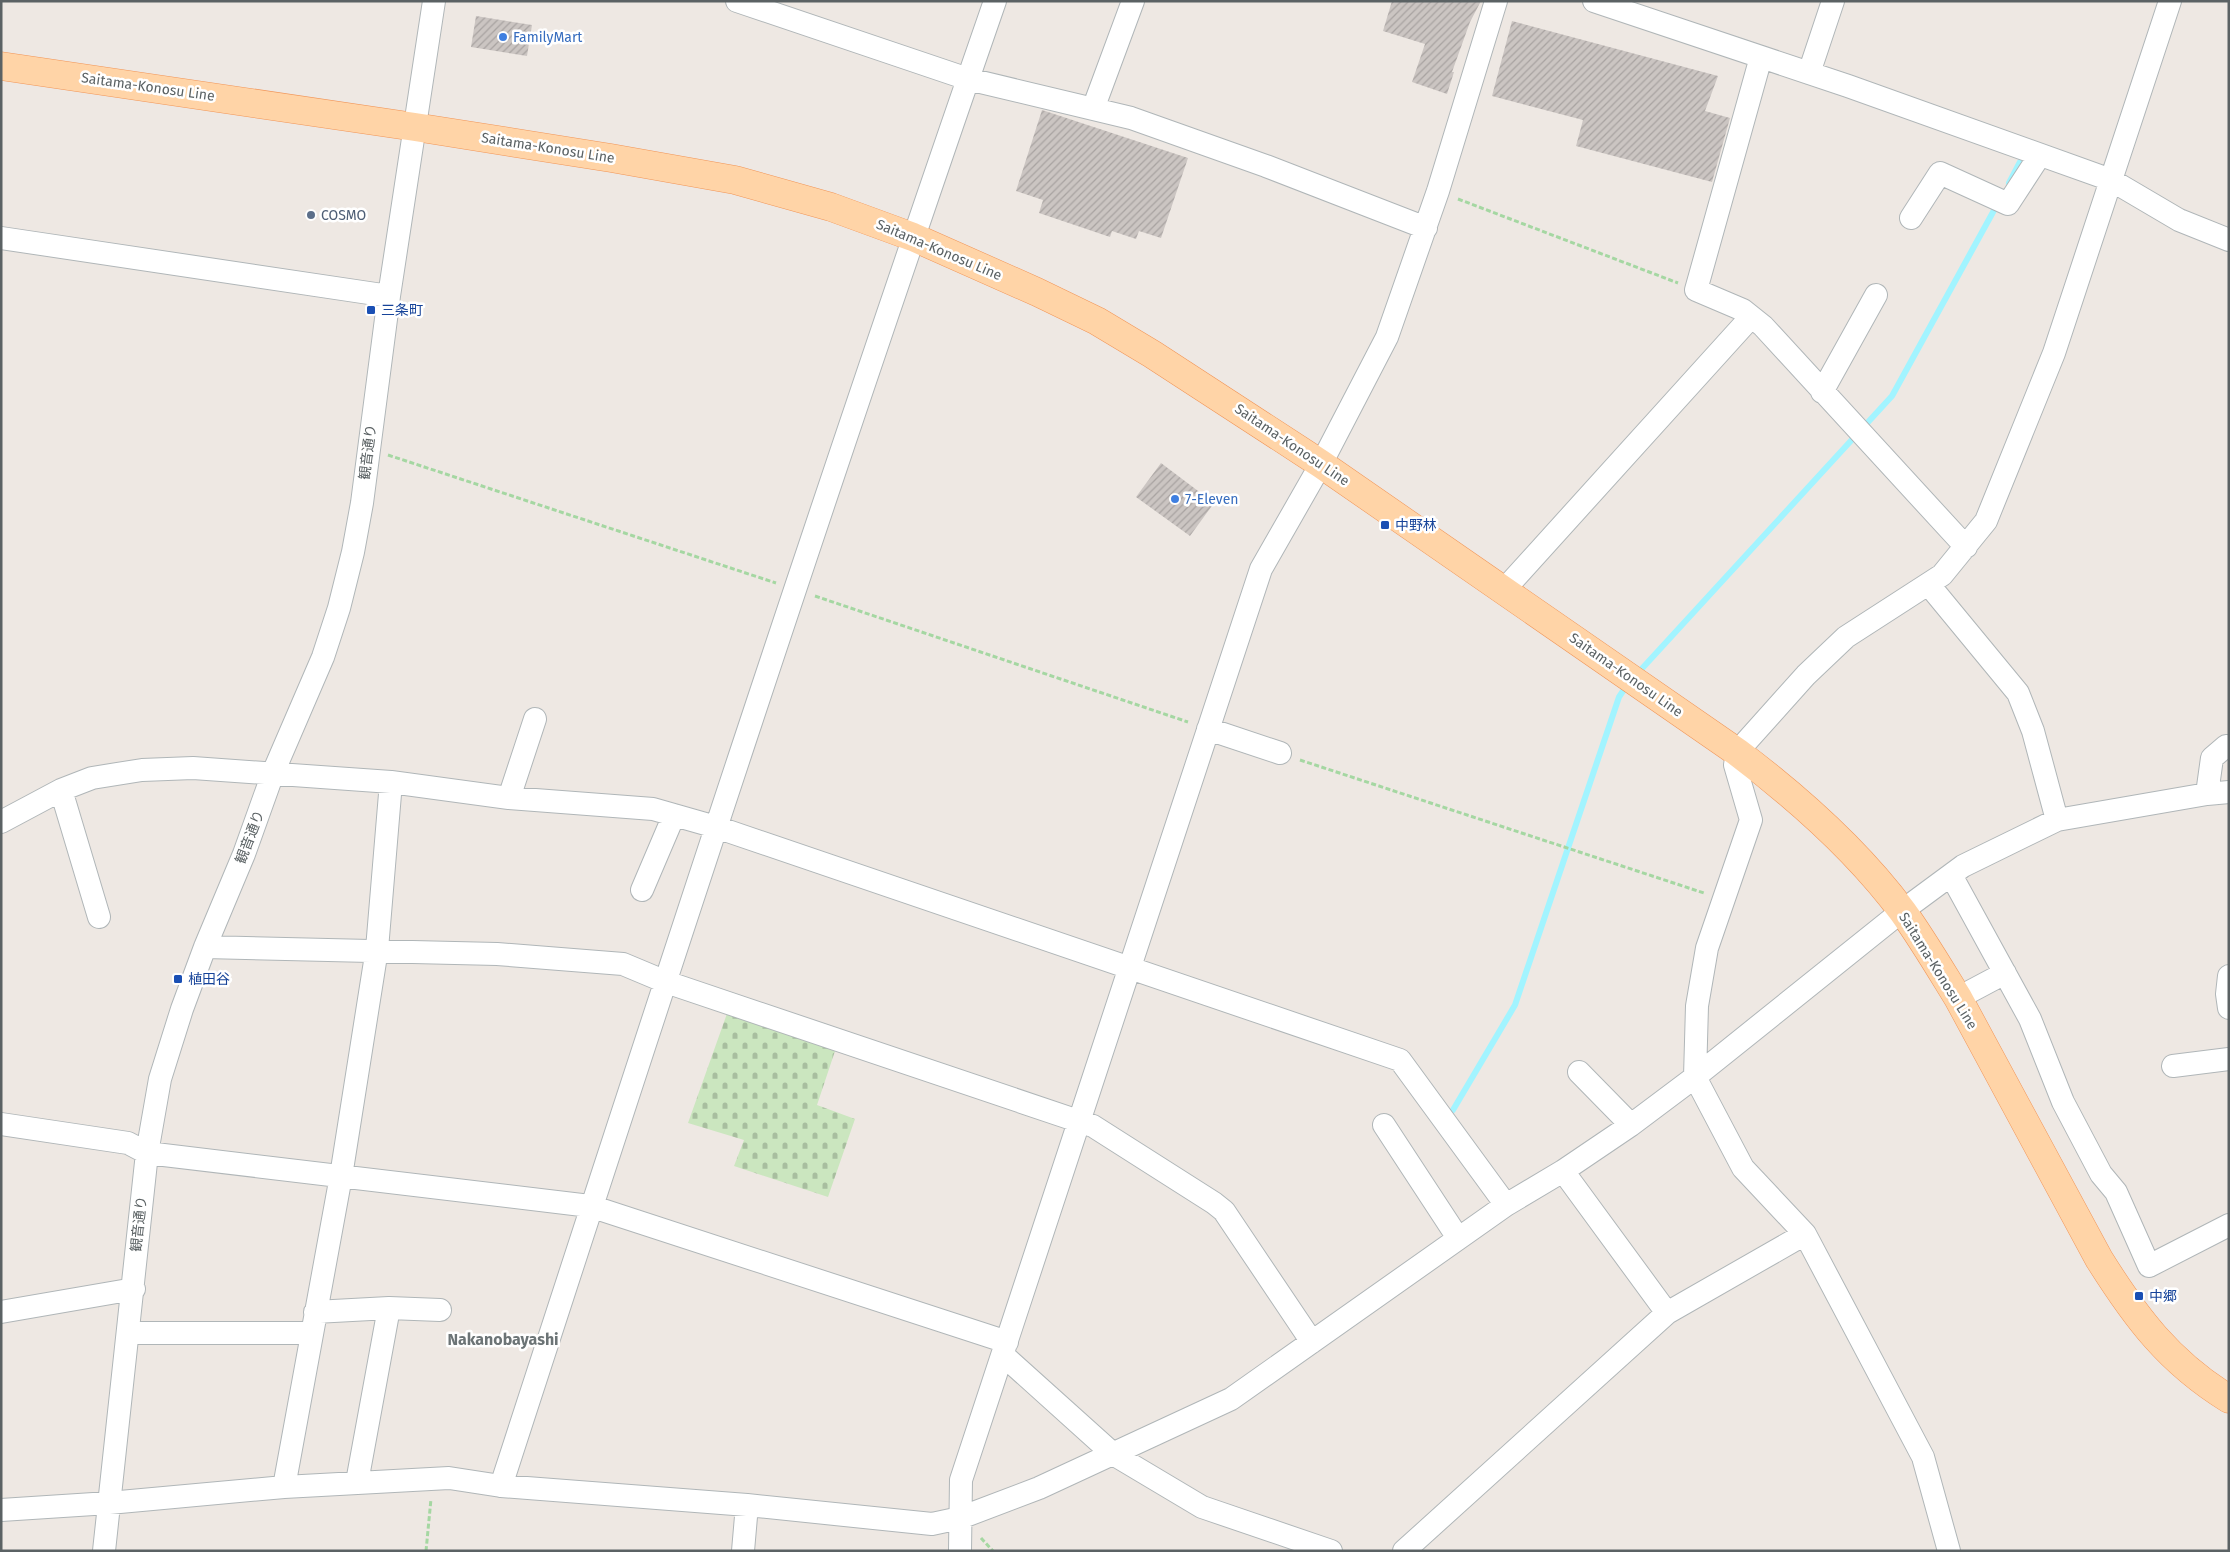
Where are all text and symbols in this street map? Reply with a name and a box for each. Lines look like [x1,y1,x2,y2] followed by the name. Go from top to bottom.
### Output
[513,29,583,46] place label: FamilyMart
[497,31,509,43] marker: FamilyMart
[80,69,216,105] street label: Saitama-Konosu Line
[480,129,616,167] street label: Saitama-Konosu Line
[321,207,366,224] place label: COSMO
[305,209,317,221] marker: COSMO
[874,216,1004,284] street label: Saitama-Konosu Line
[381,302,423,319] place label: 三条町
[365,304,377,316] marker: 三条町
[1231,400,1353,490] street label: Saitama-Konosu Line
[356,423,380,481] street label: 観音通り
[1185,491,1239,508] place label: 7-Eleven
[1169,493,1181,505] marker: 7-Eleven
[1395,517,1437,534] place label: 中野林
[1379,519,1391,531] marker: 中野林
[1566,629,1686,721] street label: Saitama-Konosu Line
[232,808,268,866] street label: 観音通り
[1895,909,1981,1033] street label: Saitama-Konosu Line
[188,971,230,988] place label: 植田谷
[172,973,184,985] marker: 植田谷
[128,1195,150,1253] street label: 観音通り
[2149,1288,2177,1305] place label: 中郷
[2133,1290,2145,1302] marker: 中郷
[447,1330,559,1349] district label: Nakanobayashi

